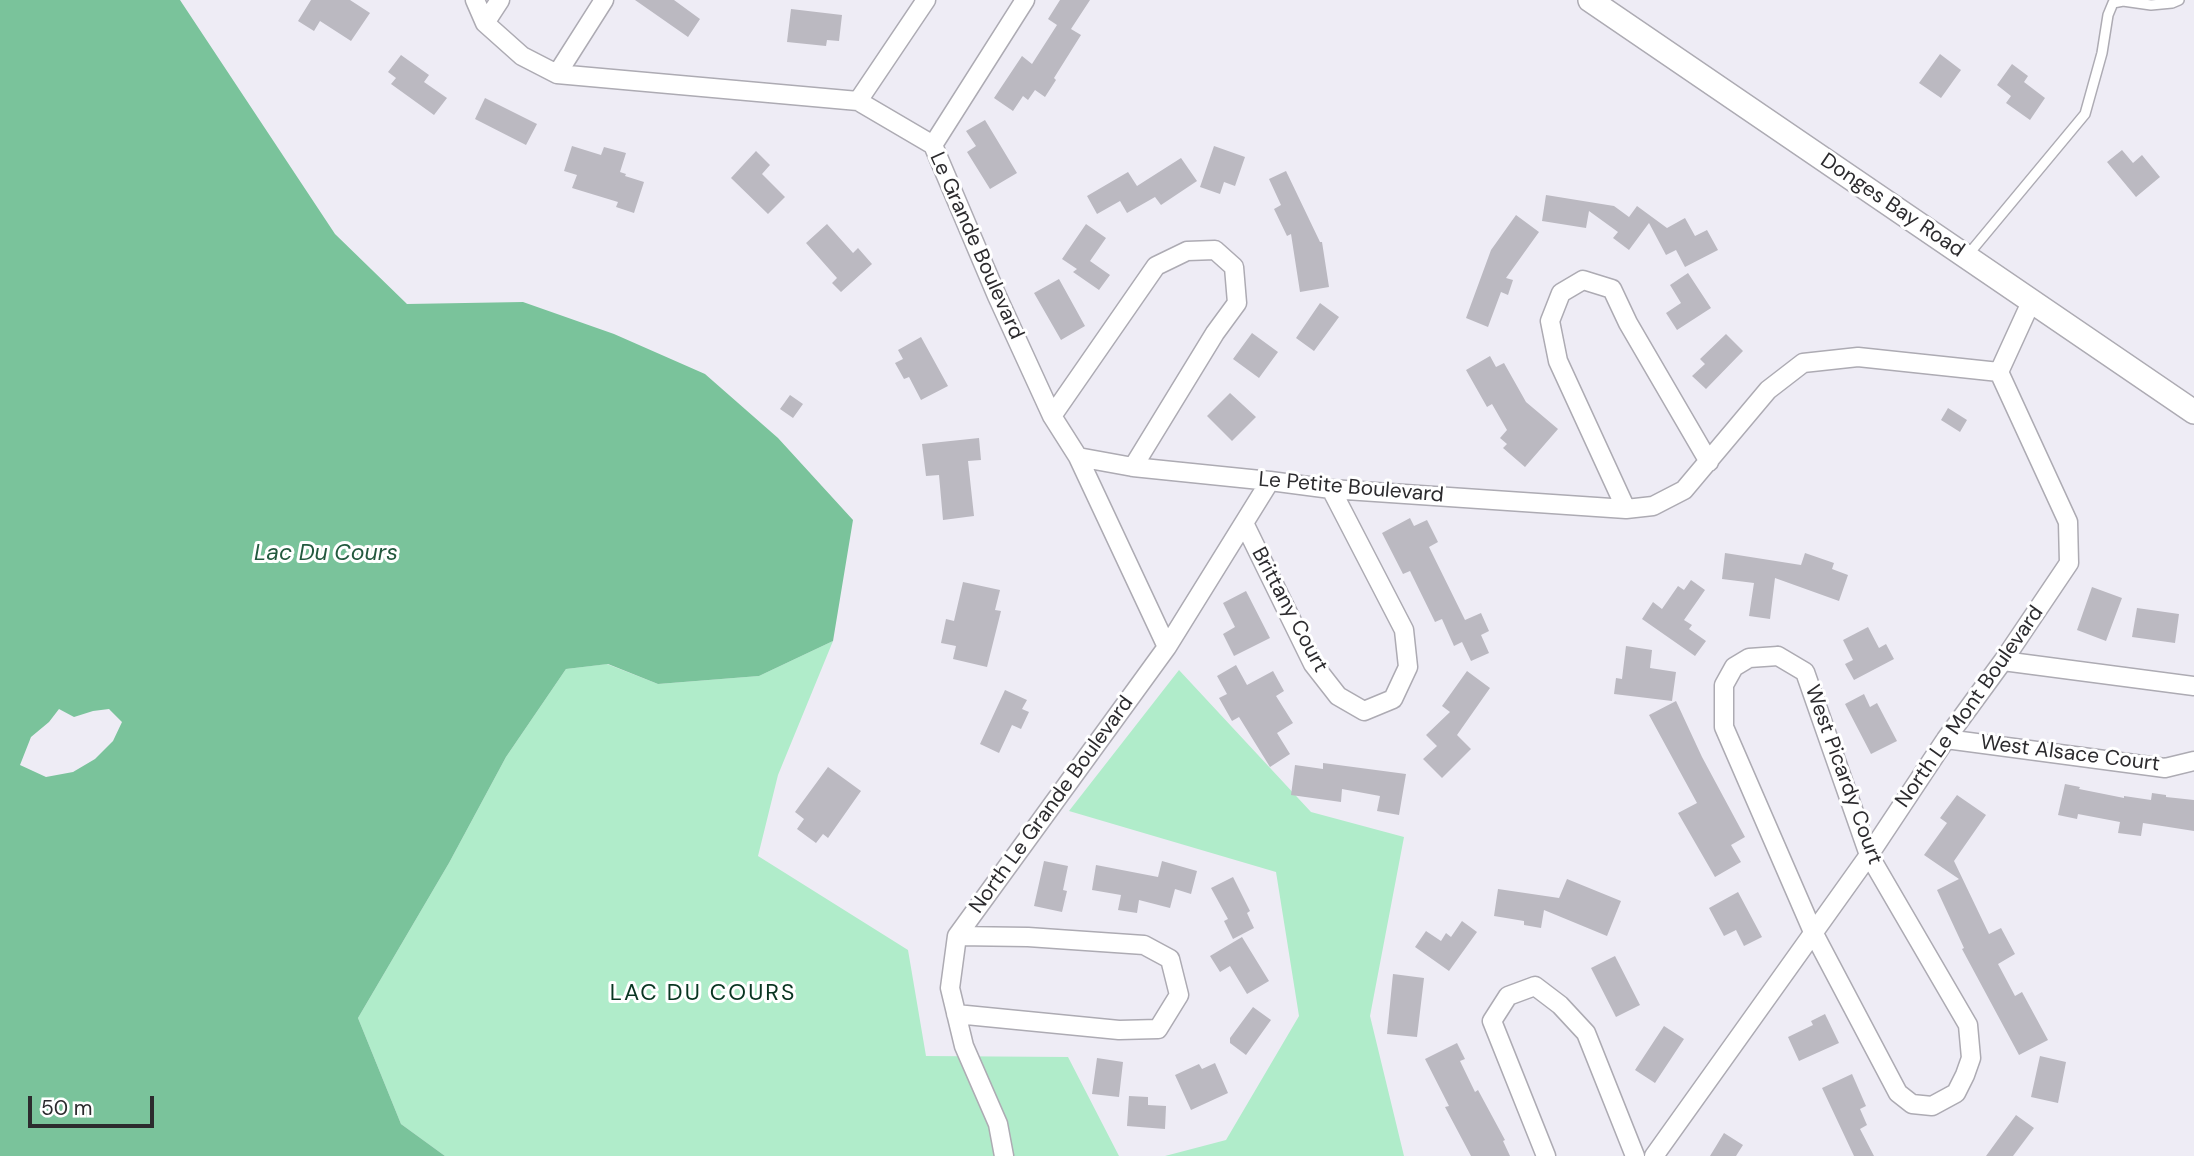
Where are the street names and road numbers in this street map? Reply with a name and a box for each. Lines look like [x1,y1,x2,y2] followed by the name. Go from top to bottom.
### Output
[923,149,1029,343] street label: Le Grande Boulevard
[1815,149,1969,263] street label: Donges Bay Road
[1257,467,1445,509] street label: Le Petite Boulevard
[1246,543,1332,677] street label: Brittany Court
[1891,601,2049,813] street label: North Le Mont Boulevard
[1799,682,1887,868] street label: West Picardy Court
[965,691,1139,919] street label: North Le Grande Boulevard
[1979,730,2161,778] street label: West Alsace Court

